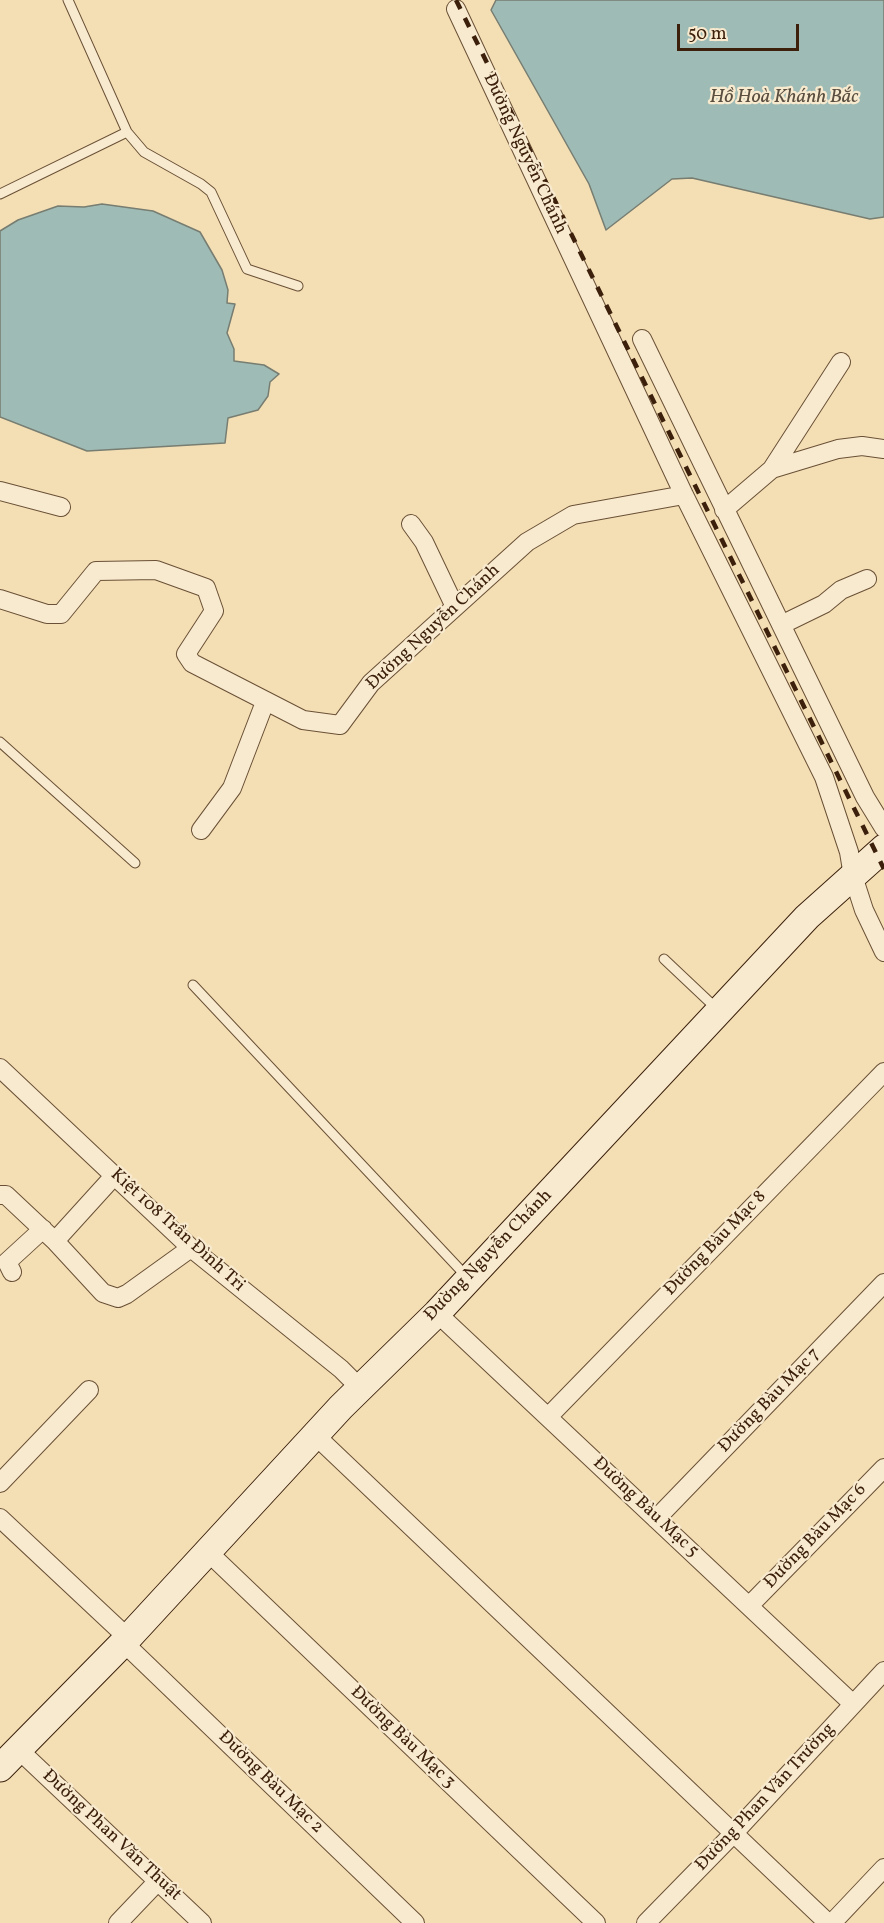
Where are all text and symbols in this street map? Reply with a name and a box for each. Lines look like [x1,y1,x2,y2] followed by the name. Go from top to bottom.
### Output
[680,12,802,50] scale bar
[688,22,727,47] text: 50 m
[477,70,571,238] street label: Đường Nguyễn Chánh
[709,86,859,110] water label: Hồ Hoà Khánh Bắc
[363,560,505,696] street label: Đường Nguyễn Chánh
[105,1165,249,1297] street label: Kiệt 108 Trần Đình Tri
[421,1186,557,1326] street label: Đường Nguyễn Chánh
[660,1187,772,1301] street label: Đường Bàu Mạc 8
[715,1344,825,1458] street label: Đường Bàu Mạc 7
[587,1453,703,1563] street label: Đường Bàu Mạc 5
[760,1480,872,1594] street label: Đường Bàu Mạc 6
[345,1682,459,1794] street label: Đường Bàu Mạc 3
[692,1720,840,1876] street label: Đường Phan Văn Trường
[213,1727,327,1839] street label: Đường Bàu Mạc 2
[37,1766,185,1906] street label: Đường Phan Văn Thuật

